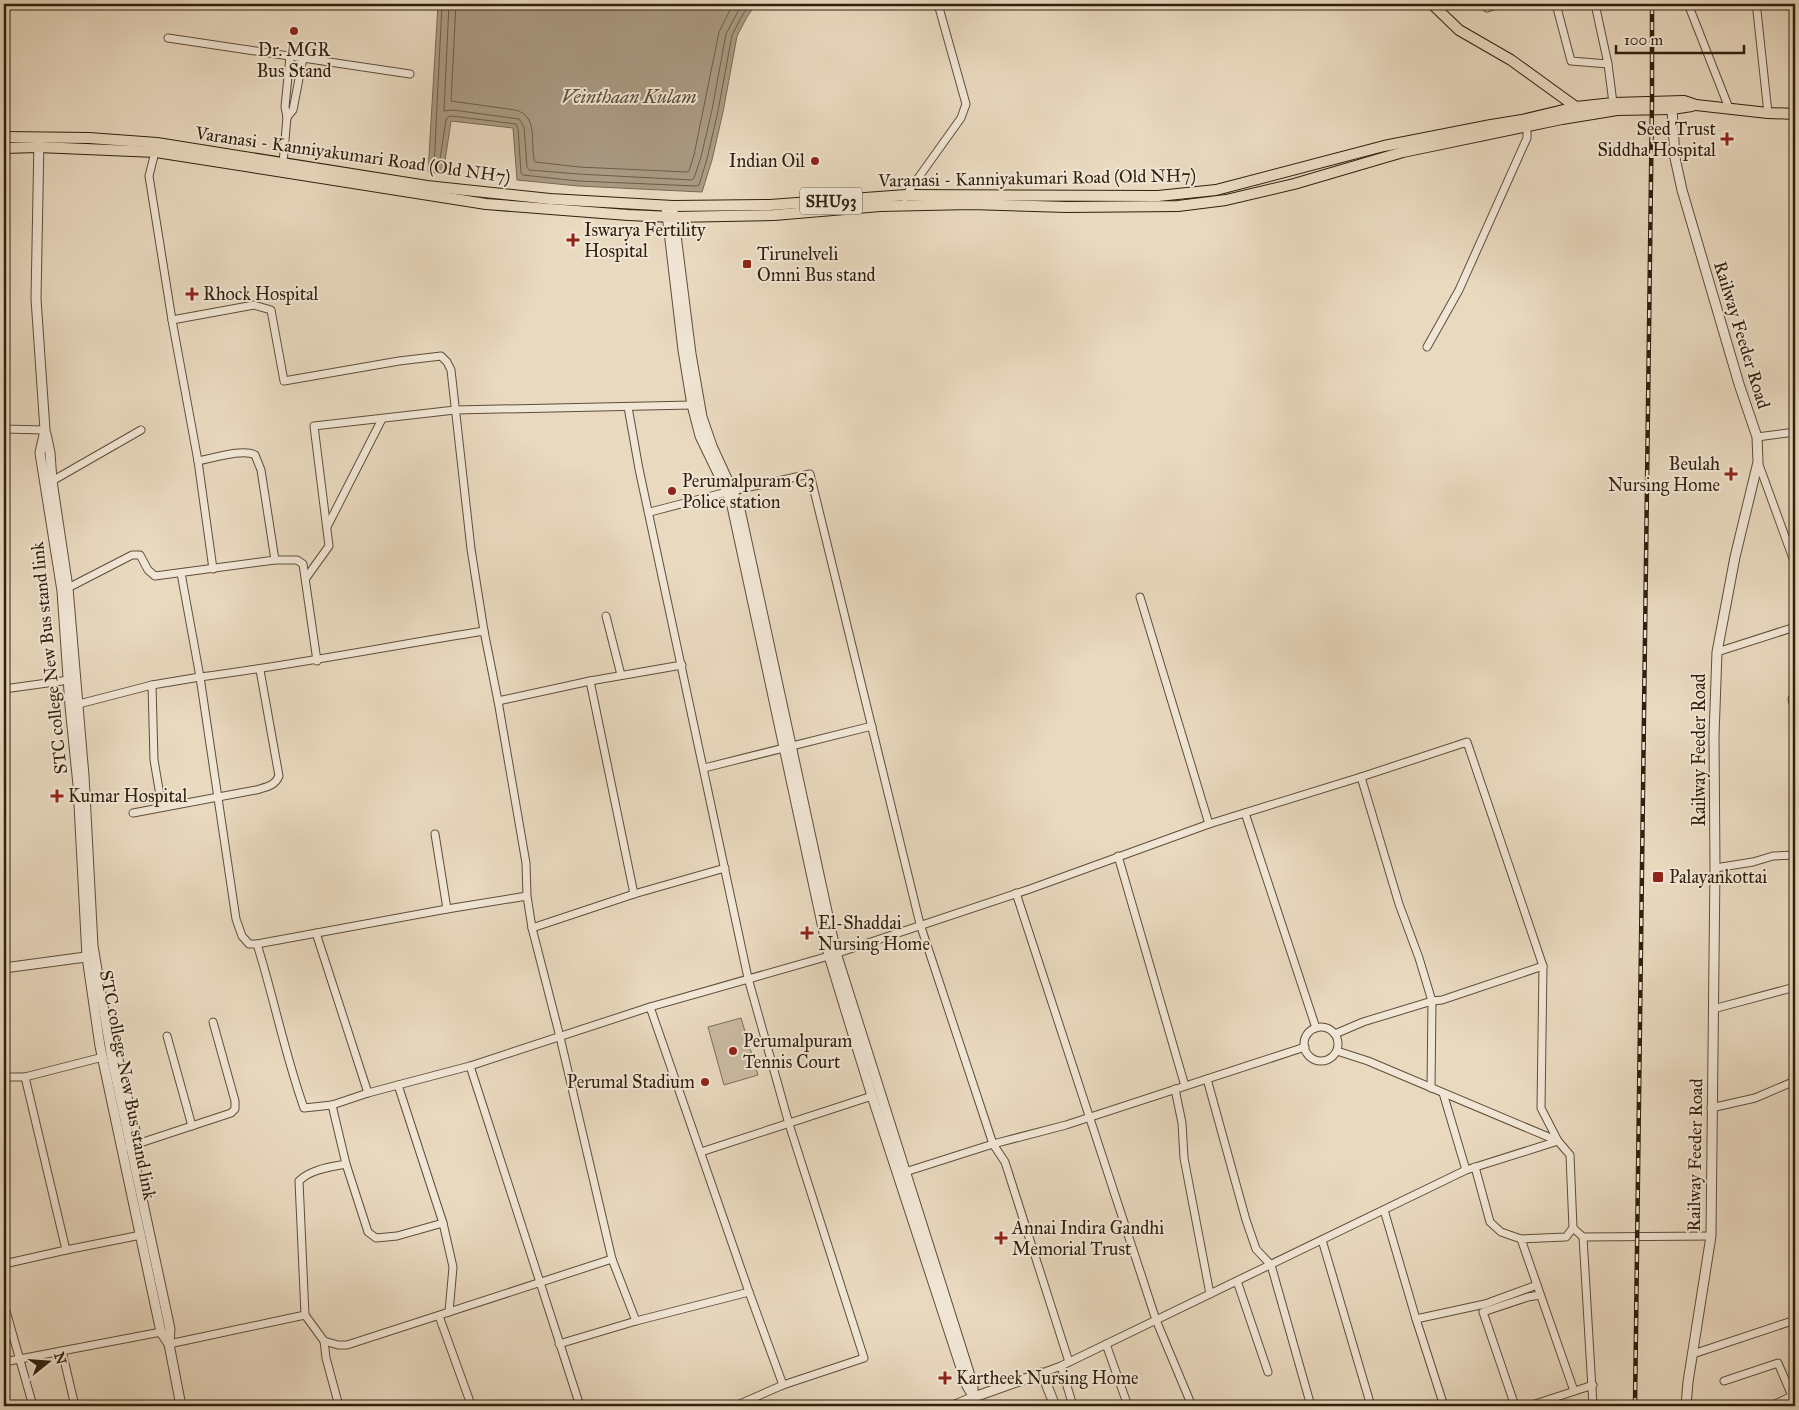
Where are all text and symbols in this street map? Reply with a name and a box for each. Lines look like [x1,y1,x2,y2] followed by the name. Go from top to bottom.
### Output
[1616,22,1744,54] scale bar
[288,25,300,37] marker: Dr. MGR Bus Stand
[1624,31,1664,49] text: 100 m
[256,39,332,82] place label: Dr. MGR Bus Stand
[562,85,696,108] water label: Veinthaan Kulam
[1597,118,1717,161] place label: Seed Trust Siddha Hospital
[193,122,512,189] street label: Varanasi - Kanniyakumari Road (Old NH7)
[1720,132,1734,146] marker: Seed Trust Siddha Hospital
[729,150,805,172] place label: Indian Oil
[809,155,821,167] marker: Indian Oil
[877,164,1196,193] street label: Varanasi - Kanniyakumari Road (Old NH7)
[800,188,862,215] road number: SHU93
[584,219,706,262] place label: Iswarya Fertility Hospital
[566,233,580,247] marker: Iswarya Fertility Hospital
[757,243,876,286] place label: Tirunelveli Omni Bus stand
[741,258,753,270] marker: Tirunelveli Omni Bus stand
[1709,259,1775,411] street label: Railway Feeder Road
[203,283,319,305] place label: Rhock Hospital
[185,287,199,301] marker: Rhock Hospital
[1608,453,1720,497] place label: Beulah Nursing Home
[1724,467,1738,481] marker: Beulah Nursing Home
[682,470,815,513] place label: Perumalpuram C3 Police station
[666,485,678,497] marker: Perumalpuram C3 Police station
[26,540,73,775] street label: STC college New Bus stand link
[1688,673,1710,827] street label: Railway Feeder Road
[68,785,187,807] place label: Kumar Hospital
[50,789,64,803] marker: Kumar Hospital
[1669,866,1767,888] place label: Palayankottai
[1651,870,1665,884] marker: Palayankottai
[818,912,930,956] place label: El-Shaddai Nursing Home
[800,926,814,940] marker: El-Shaddai Nursing Home
[94,968,161,1203] street label: STC college New Bus stand link
[743,1030,852,1073] place label: Perumalpuram Tennis Court
[727,1045,739,1057] marker: Perumalpuram Tennis Court
[567,1071,695,1093] place label: Perumal Stadium
[699,1076,711,1088] marker: Perumal Stadium
[1683,1078,1707,1232] street label: Railway Feeder Road
[1011,1217,1164,1260] place label: Annai Indira Gandhi Memorial Trust
[994,1231,1008,1245] marker: Annai Indira Gandhi Memorial Trust
[22,1338,72,1388] north arrow
[50,1350,70,1367] text: N
[956,1367,1139,1390] place label: Kartheek Nursing Home
[938,1371,952,1385] marker: Kartheek Nursing Home

